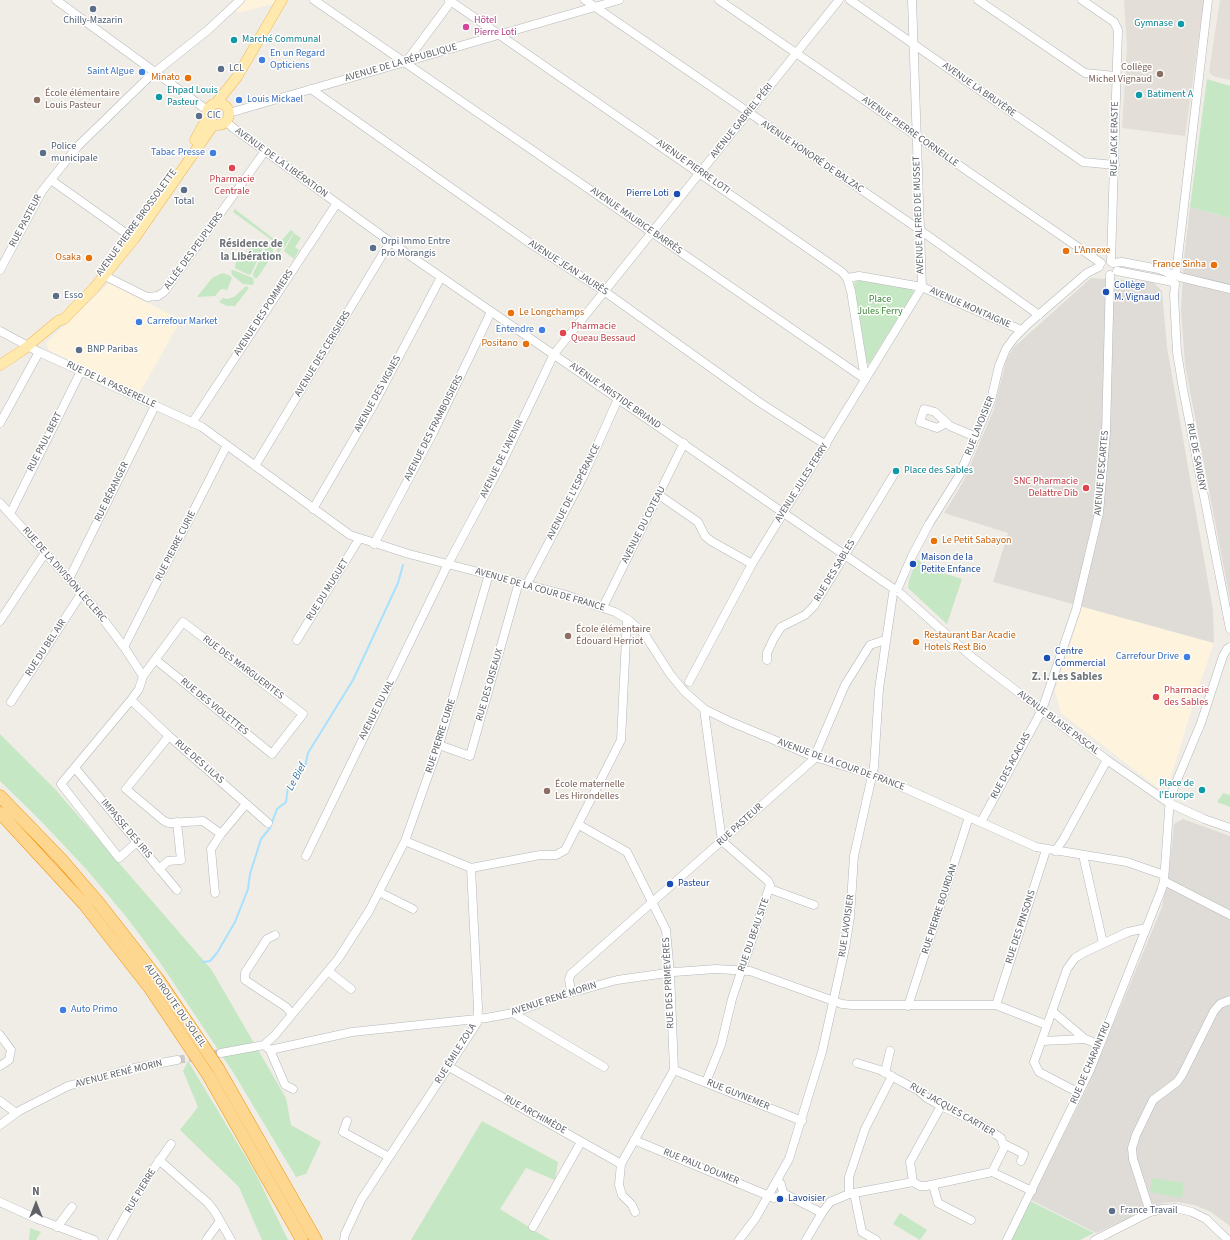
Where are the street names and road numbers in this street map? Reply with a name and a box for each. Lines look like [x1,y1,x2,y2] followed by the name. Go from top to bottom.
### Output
[343,41,459,85] street label: AVENUE DE LA RÉPUBLIQUE
[940,60,1018,120] street label: AVENUE LA BRUYÈRE
[708,81,776,161] street label: AVENUE GABRIEL PÉRI
[859,94,961,170] street label: AVENUE PIERRE CORNEILLE
[1108,101,1122,177] street label: RUE JACK ERASTE
[758,118,866,196] street label: AVENUE HONORÉ DE BALZAC
[232,125,330,201] street label: AVENUE DE LA LIBÉRATION
[654,137,732,197] street label: AVENUE PIERRE LOTI
[911,156,927,274] street label: AVENUE ALFRED DE MUSSET
[94,167,180,279] street label: AVENUE PIERRE BROSSOLETTE
[588,185,684,257] street label: AVENUE MAURICE BARRÈS
[7,193,45,249] street label: RUE PASTEUR
[162,210,226,292] street label: ALLÉE DES PEUPLIERS
[526,238,610,298] street label: AVENUE JEAN JAURÈS
[232,268,296,358] street label: AVENUE DES POMMIERS
[928,285,1012,331] street label: AVENUE MONTAIGNE
[293,309,353,399] street label: AVENUE DES CERISIERS
[352,354,404,434] street label: AVENUE DES VIGNES
[64,359,158,411] street label: RUE DE LA PASSERELLE
[567,360,663,432] street label: AVENUE ARISTIDE BRIAND
[402,373,466,483] street label: AVENUE DES FRAMBOISIERS
[963,395,997,457] street label: RUE LAVOISIER
[25,410,65,474] street label: RUE PAUL BERT
[478,418,526,500] street label: AVENUE DE L'AVENIR
[1184,422,1208,492] street label: RUE DE SAVIGNY
[1092,430,1112,516] street label: AVENUE DESCARTES
[773,441,831,525] street label: AVENUE JULES FERRY
[545,442,603,542] street label: AVENUE DE L'ESPÉRANCE
[92,460,132,524] street label: RUE BÉRANGER
[619,485,669,565] street label: AVENUE DU COTEAU
[153,509,199,583] street label: RUE PIERRE CURIE
[19,525,109,625] street label: RUE DE LA DIVISION LECLERC
[812,538,858,604] street label: RUE DES SABLES
[304,557,352,623] street label: RUE DU MUGUET
[474,566,606,614] street label: AVENUE DE LA COUR DE FRANCE
[23,617,69,679] street label: RUE DU BEL AIR
[200,633,286,703] street label: RUE DES MARGUERITES
[474,647,506,723] street label: RUE DES OISEAUX
[178,676,250,738] street label: RUE DES VIOLETTES
[357,678,397,742] street label: AVENUE DU VAL
[1015,688,1101,758] street label: AVENUE BLAISE PASCAL
[423,697,459,775] street label: RUE PIERRE CURIE
[988,731,1034,801] street label: RUE DES ACACIAS
[776,736,906,794] street label: AVENUE DE LA COUR DE FRANCE
[172,737,226,787] street label: RUE DES LILAS
[98,797,154,861] street label: IMPASSE DES IRIS
[714,801,766,849] street label: RUE PASTEUR
[920,862,960,956] street label: RUE PIERRE BOURDAN
[1003,889,1039,965] street label: RUE DES PINSONS
[837,894,857,958] street label: RUE LAVOISIER
[736,896,772,974] street label: RUE DU BEAU SITE
[661,937,677,1029] street label: RUE DES PRIMEVÈRES
[142,962,208,1050] street label: AUTOROUTE DU SOLEIL
[510,979,598,1019] street label: AVENUE RENÉ MORIN
[1068,1020,1114,1106] street label: RUE DE CHARAINTRU
[433,1022,479,1086] street label: RUE ÉMILE ZOLA
[74,1057,164,1091] street label: AVENUE RENÉ MORIN
[705,1077,771,1113] street label: RUE GUYNEMER
[907,1081,997,1139] street label: RUE JACQUES CARTIER
[502,1093,568,1137] street label: RUE ARCHIMÈDE
[661,1146,741,1188] street label: RUE PAUL DOUMER
[123,1167,159,1215] street label: RUE PIERRE

